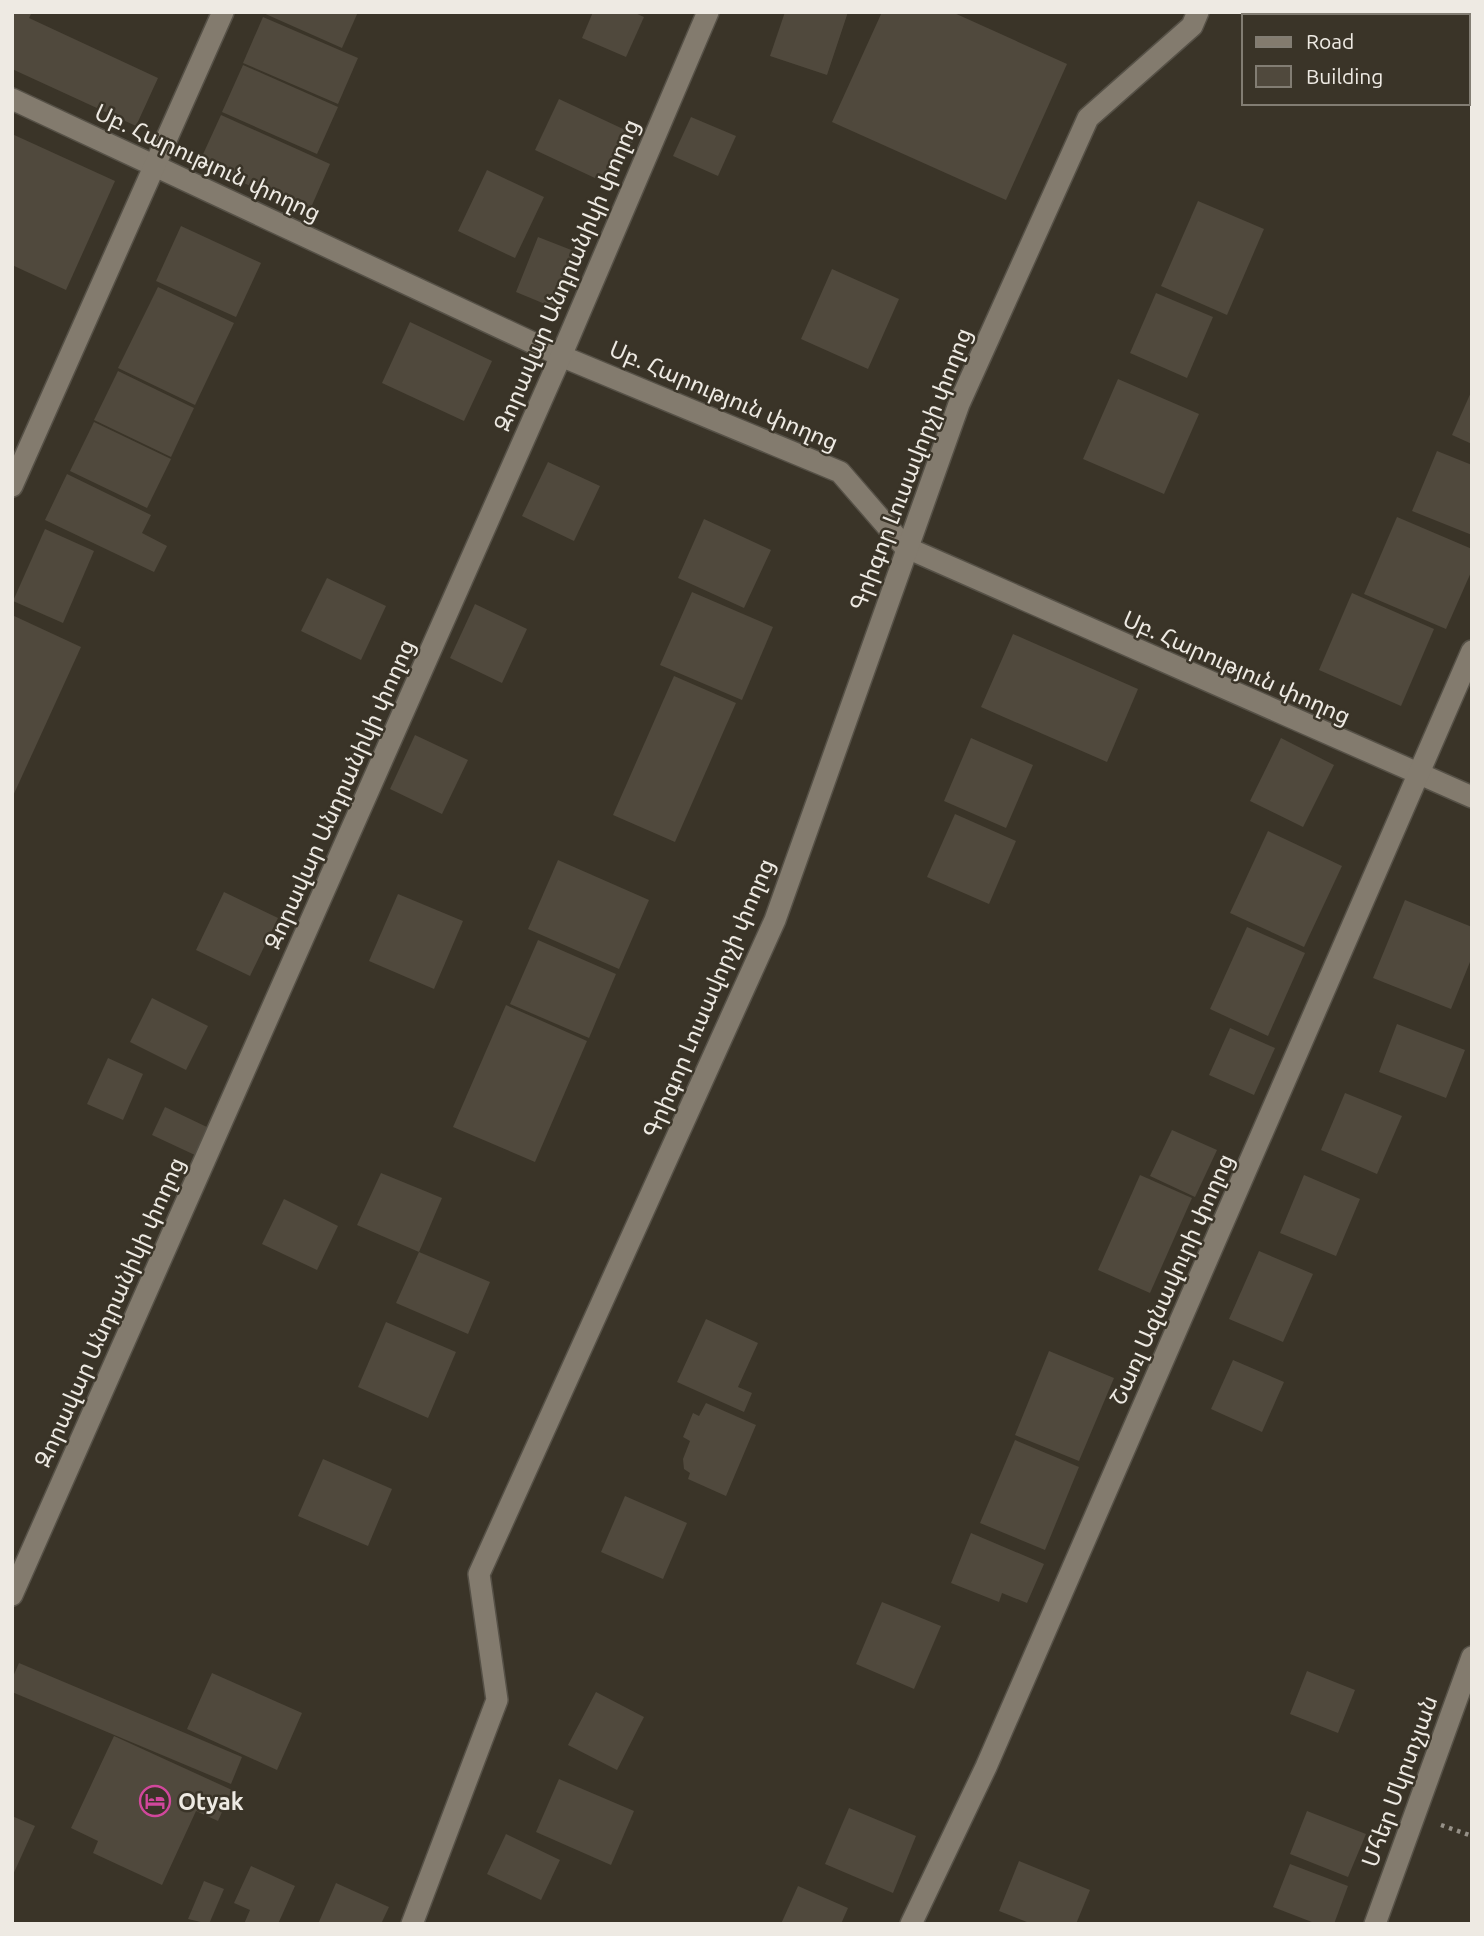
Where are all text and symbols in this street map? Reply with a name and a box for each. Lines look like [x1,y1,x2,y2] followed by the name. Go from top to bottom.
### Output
[1242,14,1470,105] legend
[1306,29,1354,53] text: Road
[1306,64,1383,88] text: Building
[90,99,325,227] street label: Սբ. Հարություն փողոց
[489,115,645,436] street label: Զորավար Անդրանիկի փողոց
[844,324,977,615] street label: Գրիգոր Լուսավորչի փողոց
[605,335,842,456] street label: Սբ. Հարություն փողոց
[1119,606,1355,730] street label: Սբ. Հարություն փողոց
[259,635,421,954] street label: Զորավար Անդրանիկի փողոց
[638,855,780,1142] street label: Գրիգոր Լուսավորչի փողոց
[1104,1150,1240,1409] street label: Շառլ Ազնավուրի փողոց
[29,1153,191,1472] street label: Զորավար Անդրանիկի փողոց
[1356,1692,1443,1871] street label: Մհեր Մկրտչյան
[138,1784,172,1818] hotel icon: Otyak
[178,1789,244,1814] place label: Otyak

